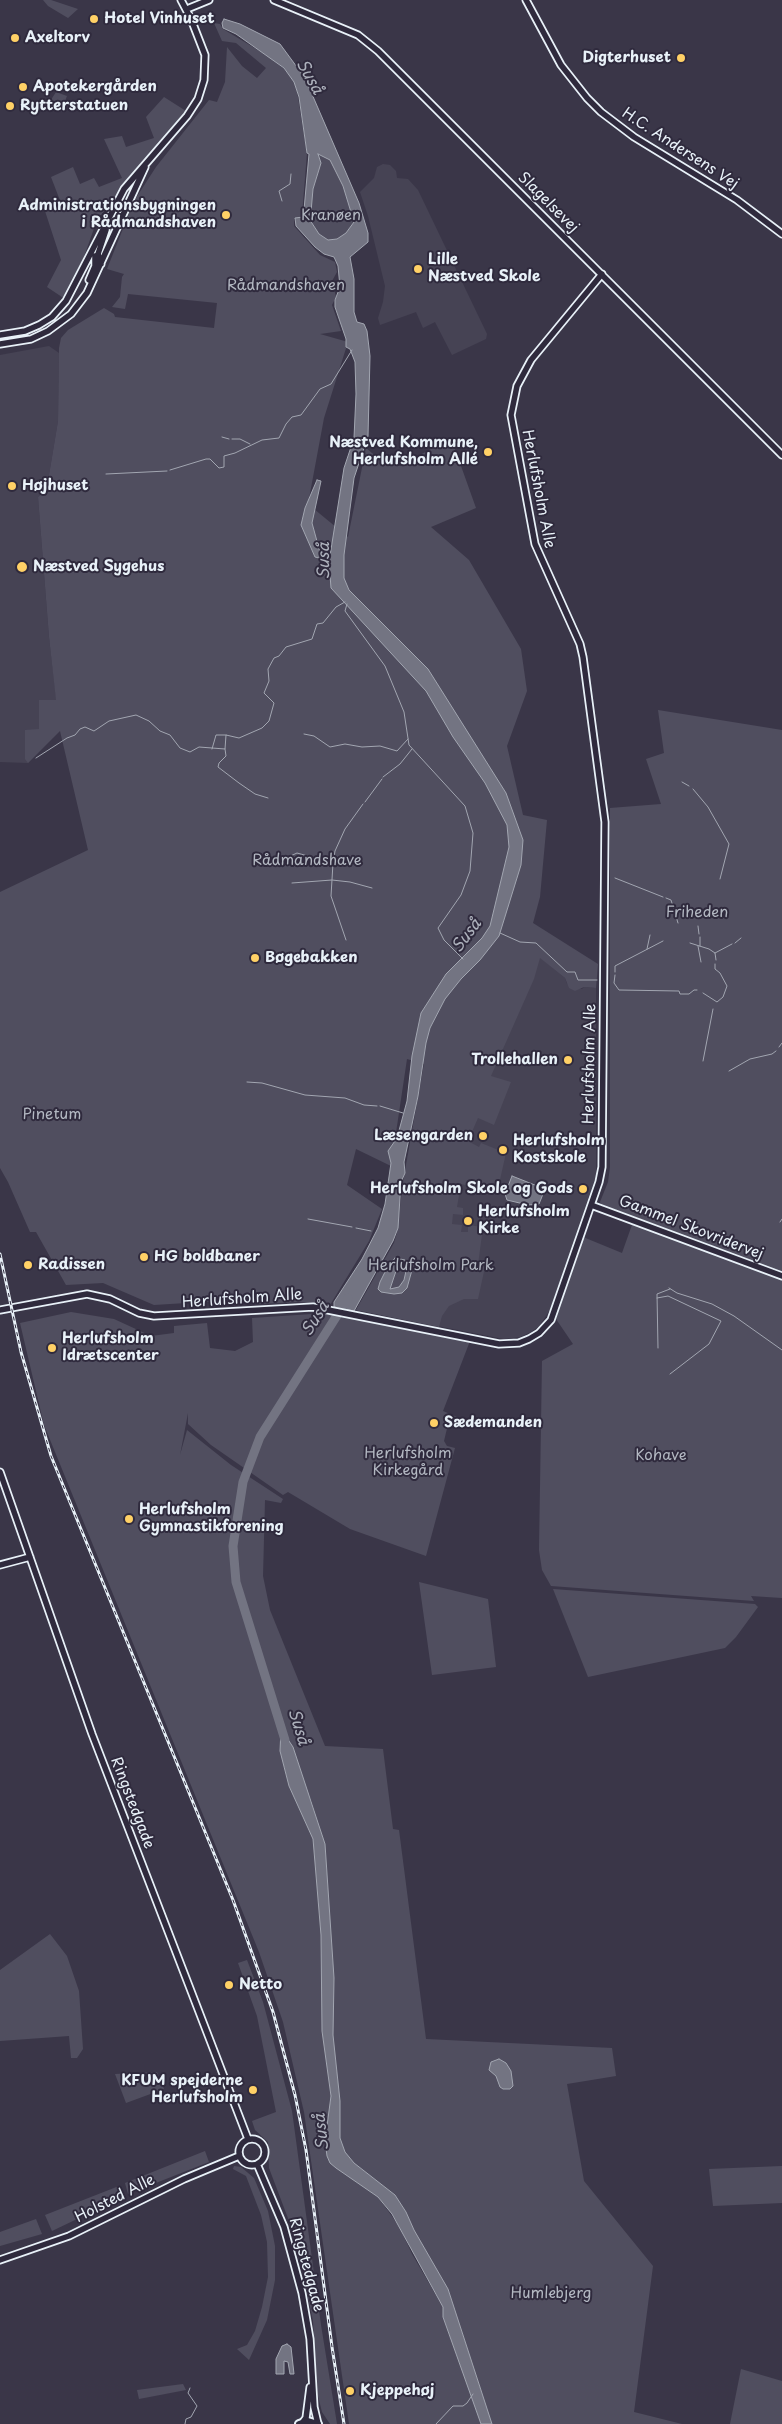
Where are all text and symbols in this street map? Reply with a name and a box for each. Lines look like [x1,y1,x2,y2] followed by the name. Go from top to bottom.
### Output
[104,10,215,28] place label: Hotel Vinhuset
[88,13,100,25] marker: Hotel Vinhuset
[25,29,90,47] place label: Axeltorv
[9,32,21,44] marker: Axeltorv
[583,49,671,67] place label: Digterhuset
[675,52,687,64] marker: Digterhuset
[291,56,327,98] water label: Suså
[33,78,157,96] place label: Apotekergården
[17,81,29,93] marker: Apotekergården
[20,97,128,115] place label: Rytterstatuen
[4,100,16,112] marker: Rytterstatuen
[618,105,742,193] street label: H.C. Andersens Vej
[514,169,582,237] street label: Slagelsevej
[18,197,216,232] place label: Administrationsbygningen i Rådmandshaven
[301,207,361,225] park label: Kranøen
[220,209,232,221] marker: Administrationsbygningen i Rådmandshaven
[428,251,540,286] place label: Lille Næstved Skole
[412,263,424,275] marker: Lille Næstved Skole
[227,277,345,295] park label: Rådmandshaven
[518,428,558,550] street label: Herlufsholm Alle
[329,434,478,469] place label: Næstved Kommune, Herlufsholm Allé
[482,446,494,458] marker: Næstved Kommune, Herlufsholm Allé
[22,477,89,495] place label: Højhuset
[6,480,18,492] marker: Højhuset
[315,542,335,580] water label: Suså
[33,558,164,576] place label: Næstved Sygehus
[15,560,29,574] marker: Næstved Sygehus
[252,852,362,870] park label: Rådmandshave
[666,904,728,922] park label: Friheden
[448,915,486,957] water label: Suså
[265,949,357,967] place label: Bøgebakken
[249,952,261,964] marker: Bøgebakken
[580,1004,600,1124] street label: Herlufsholm Alle
[471,1051,558,1069] place label: Trollehallen
[562,1054,574,1066] marker: Trollehallen
[23,1106,81,1124] park label: Pinetum
[374,1127,473,1145] place label: Læsengarden
[477,1130,489,1142] marker: Læsengarden
[513,1132,605,1167] place label: Herlufsholm Kostskole
[497,1144,509,1156] marker: Herlufsholm Kostskole
[370,1180,573,1198] place label: Herlufsholm Skole og Gods
[577,1183,589,1195] marker: Herlufsholm Skole og Gods
[616,1192,766,1264] street label: Gammel Skovridervej
[478,1203,570,1238] place label: Herlufsholm Kirke
[462,1215,474,1227] marker: Herlufsholm Kirke
[154,1248,260,1266] place label: HG boldbaner
[138,1251,150,1263] marker: HG boldbaner
[38,1256,105,1274] place label: Radissen
[368,1257,494,1275] park label: Herlufsholm Park
[22,1259,34,1271] marker: Radissen
[181,1286,303,1312] street label: Herlufsholm Alle
[298,1298,334,1340] water label: Suså
[62,1330,159,1365] place label: Herlufsholm Idrætscenter
[46,1342,58,1354] marker: Herlufsholm Idrætscenter
[444,1414,542,1432] place label: Sædemanden
[428,1417,440,1429] marker: Sædemanden
[364,1445,452,1480] park label: Herlufsholm Kirkegård
[635,1447,687,1465] park label: Kohave
[139,1501,284,1536] place label: Herlufsholm Gymnastikforening
[123,1513,135,1525] marker: Herlufsholm Gymnastikforening
[283,1706,313,1748] water label: Suså
[106,1755,158,1851] street label: Ringstedgade
[239,1976,282,1994] place label: Netto
[223,1979,235,1991] marker: Netto
[121,2072,243,2107] place label: KFUM spejderne Herlufsholm
[247,2084,259,2096] marker: KFUM spejderne Herlufsholm
[311,2113,333,2151] water label: Suså
[72,2171,158,2227] street label: Holsted Alle
[285,2216,327,2314] street label: Ringstedgade
[511,2285,591,2303] park label: Humlebjerg
[360,2382,434,2400] place label: Kjeppehøj
[344,2385,356,2397] marker: Kjeppehøj

